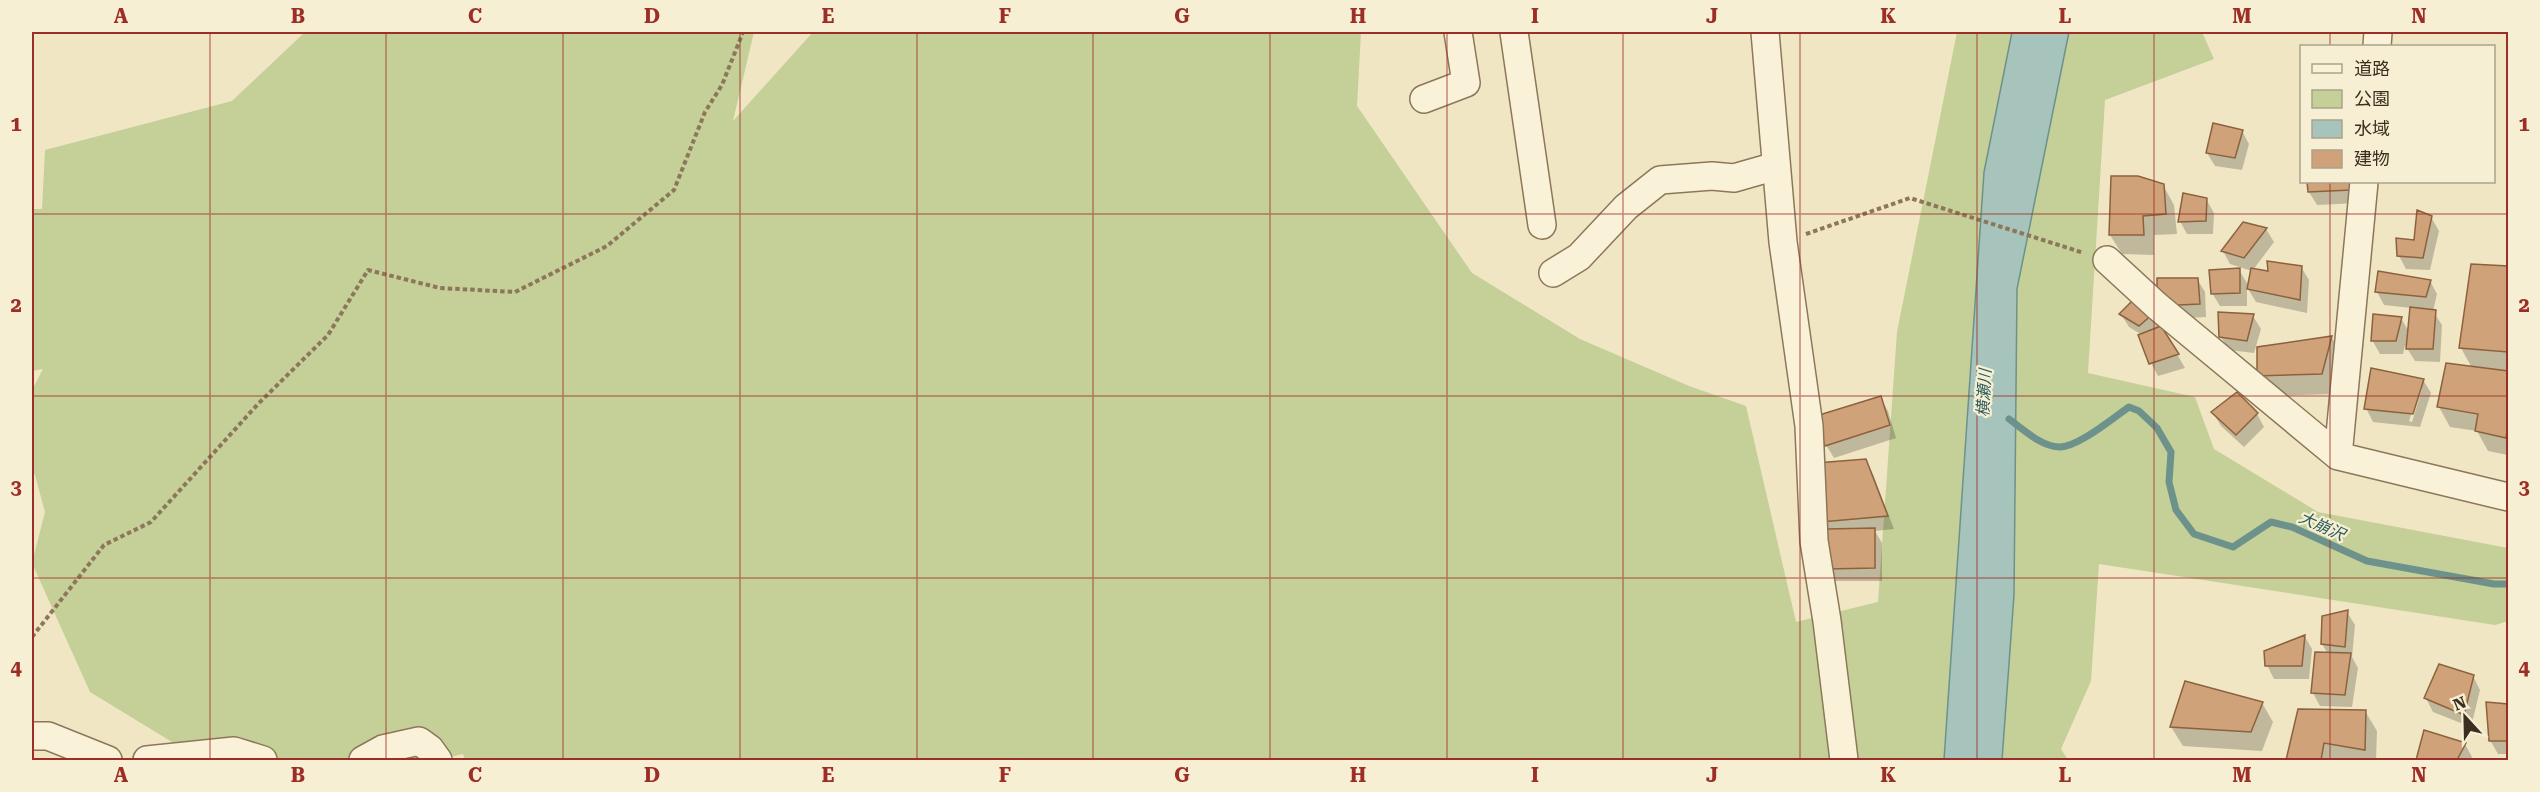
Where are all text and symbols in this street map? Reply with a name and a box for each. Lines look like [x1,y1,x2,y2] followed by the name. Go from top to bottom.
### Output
[114,4,129,28] text: A
[291,4,305,28] text: B
[468,4,482,28] text: C
[644,4,660,28] text: D
[822,4,835,28] text: E
[999,4,1011,28] text: F
[1174,4,1190,28] text: G
[1350,4,1366,28] text: H
[1531,4,1539,28] text: I
[1706,4,1718,28] text: J
[1880,4,1896,28] text: K
[2059,4,2072,28] text: L
[2232,4,2252,28] text: M
[2411,4,2427,28] text: N
[2300,45,2495,183] legend
[2354,58,2390,79] text: 道路
[2354,88,2390,109] text: 公園
[10,112,22,136] text: 1
[2518,112,2530,136] text: 1
[2354,118,2390,139] text: 水域
[2354,148,2390,169] text: 建物
[10,293,22,317] text: 2
[2518,293,2530,317] text: 2
[1973,367,1995,417] water label: 横瀬川
[10,475,22,499] text: 3
[2518,475,2530,499] text: 3
[2296,508,2350,545] water label: 大崩沢
[10,656,22,680] text: 4
[2518,656,2530,680] text: 4
[2435,687,2495,747] north arrow
[2450,692,2469,715] text: N
[114,763,129,787] text: A
[291,763,305,787] text: B
[468,763,482,787] text: C
[644,763,660,787] text: D
[822,763,835,787] text: E
[999,763,1011,787] text: F
[1174,763,1190,787] text: G
[1350,763,1366,787] text: H
[1531,763,1539,787] text: I
[1706,763,1718,787] text: J
[1880,763,1896,787] text: K
[2059,763,2072,787] text: L
[2232,763,2252,787] text: M
[2411,763,2427,787] text: N

